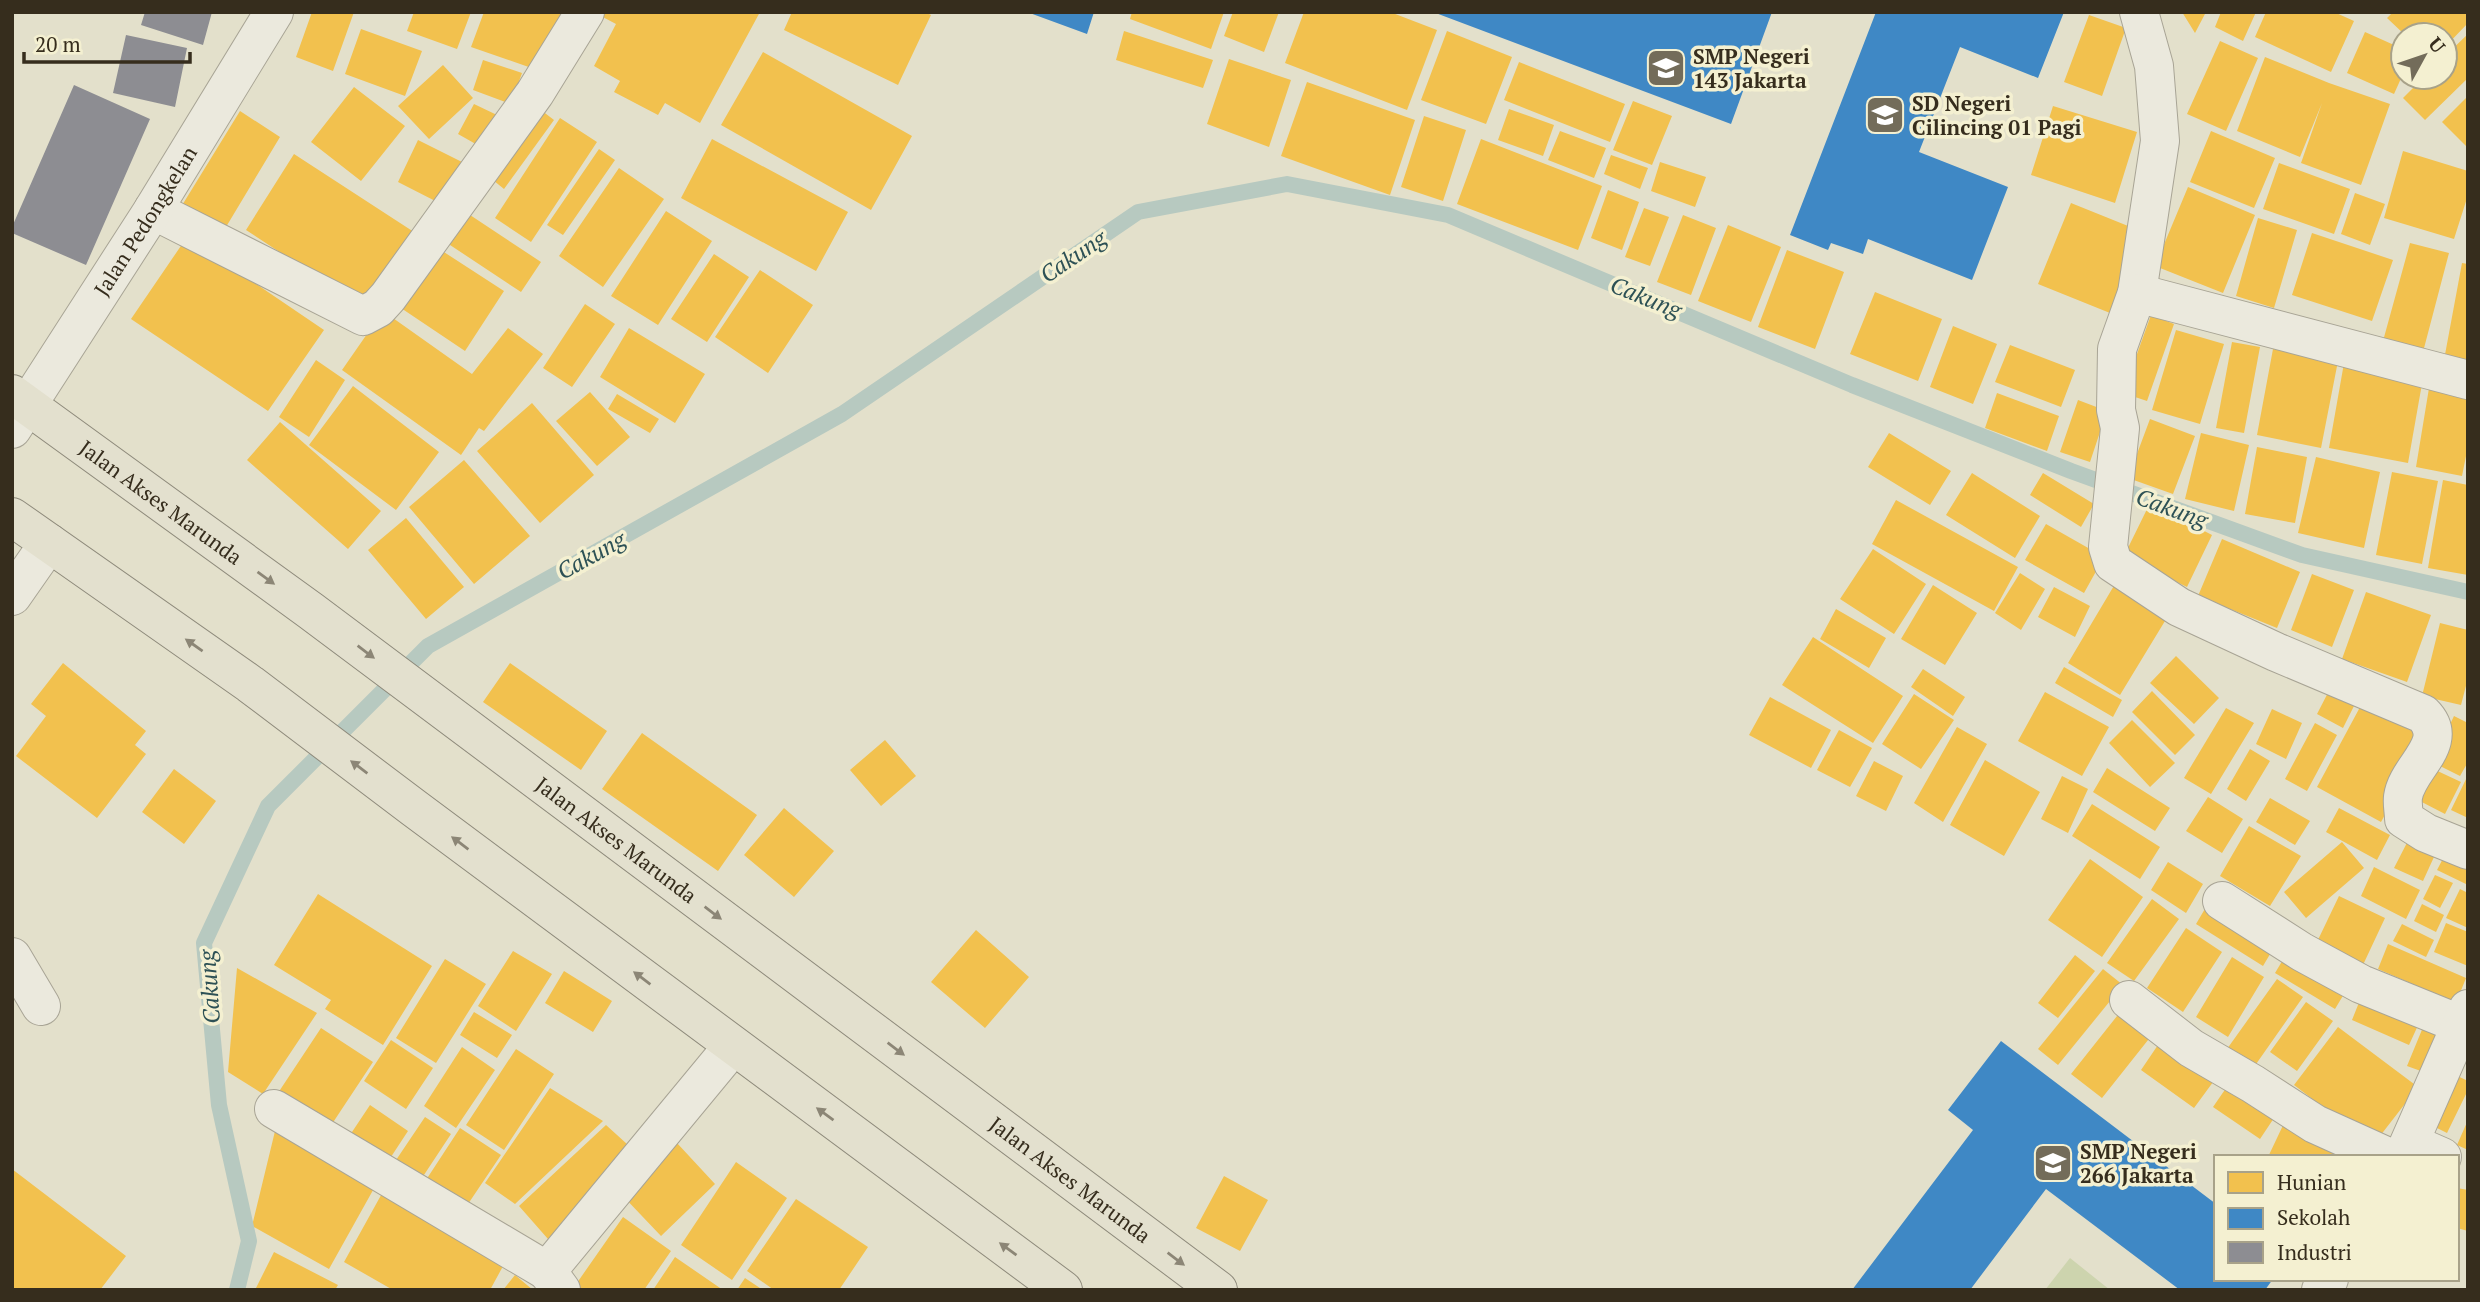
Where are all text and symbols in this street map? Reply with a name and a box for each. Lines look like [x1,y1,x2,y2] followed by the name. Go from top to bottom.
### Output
[24,21,191,65] scale bar
[2389,21,2459,91] north arrow
[35,30,81,58] text: 20 m
[2423,32,2452,58] text: U
[1693,42,1810,94] place label: SMP Negeri 143 Jakarta
[1645,47,1687,89] school or university icon: SMP Negeri 143 Jakarta
[1912,89,2082,141] place label: SD Negeri Cilincing 01 Pagi
[1864,94,1906,136] school or university icon: SD Negeri Cilincing 01 Pagi
[87,140,203,301] street label: Jalan Pedongkelan
[1034,221,1114,290] water label: Cakung
[1606,269,1688,326] water label: Cakung
[74,434,248,571] street label: Jalan Akses Marunda
[2132,481,2214,536] water label: Cakung
[551,523,632,586] water label: Cakung
[257,571,275,585] one-way arrow
[185,639,204,652] one-way arrow
[357,645,375,659] one-way arrow
[350,760,369,774] one-way arrow
[530,770,703,909] street label: Jalan Akses Marunda
[451,836,469,850] one-way arrow
[704,906,723,920] one-way arrow
[191,947,227,1025] water label: Cakung
[633,972,651,986] one-way arrow
[887,1042,905,1056] one-way arrow
[816,1107,834,1121] one-way arrow
[984,1110,1157,1249] street label: Jalan Akses Marunda
[2080,1137,2197,1189] place label: SMP Negeri 266 Jakarta
[2032,1142,2074,1184] school or university icon: SMP Negeri 266 Jakarta
[2214,1155,2459,1281] legend
[2277,1168,2347,1196] text: Hunian
[2277,1203,2350,1231] text: Sekolah
[2277,1238,2352,1266] text: Industri
[999,1242,1017,1256] one-way arrow
[1167,1251,1185,1265] one-way arrow

